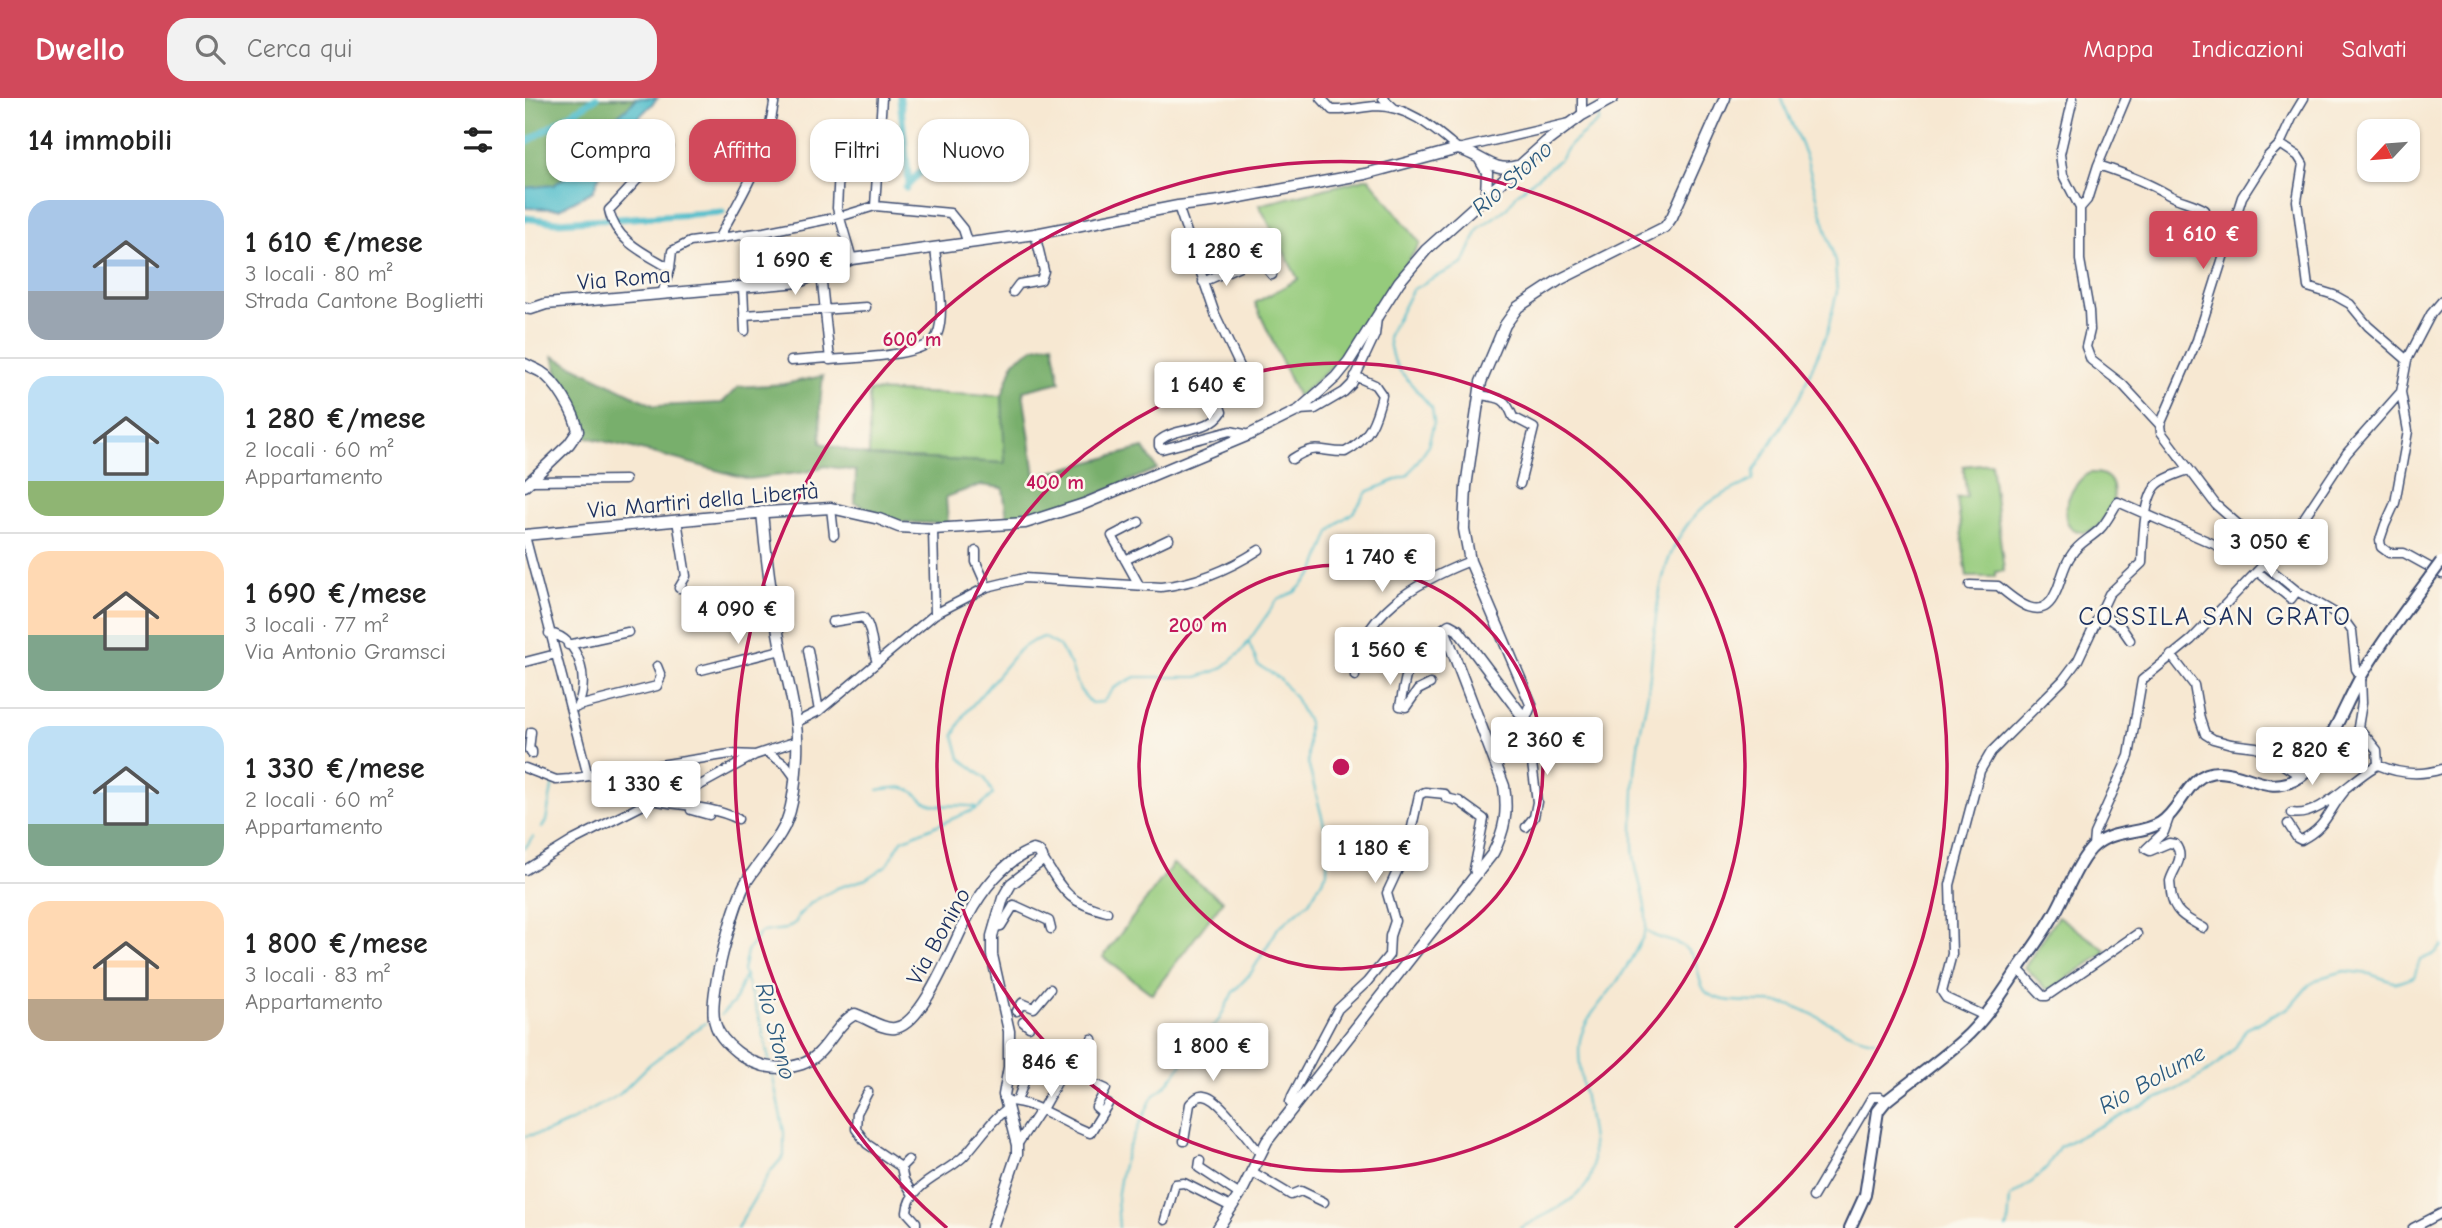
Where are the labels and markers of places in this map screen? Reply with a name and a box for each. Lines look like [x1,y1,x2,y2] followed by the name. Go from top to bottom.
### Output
[2138,212,2268,271] pin: 1 610 €
[1161,228,1291,288] pin: 1 280 €
[730,238,860,297] pin: 1 690 €
[1144,362,1274,422] pin: 1 640 €
[2206,519,2336,579] pin: 3 050 €
[1317,534,1447,594] pin: 1 740 €
[673,587,803,646] pin: 4 090 €
[1325,628,1455,687] pin: 1 560 €
[1482,718,1612,777] pin: 2 360 €
[2247,728,2377,787] pin: 2 820 €
[1329,755,1353,779] centre of rings
[581,762,711,821] pin: 1 330 €
[1310,826,1440,885] pin: 1 180 €
[1148,1024,1278,1083] pin: 1 800 €
[1002,1040,1100,1099] pin: 846 €

